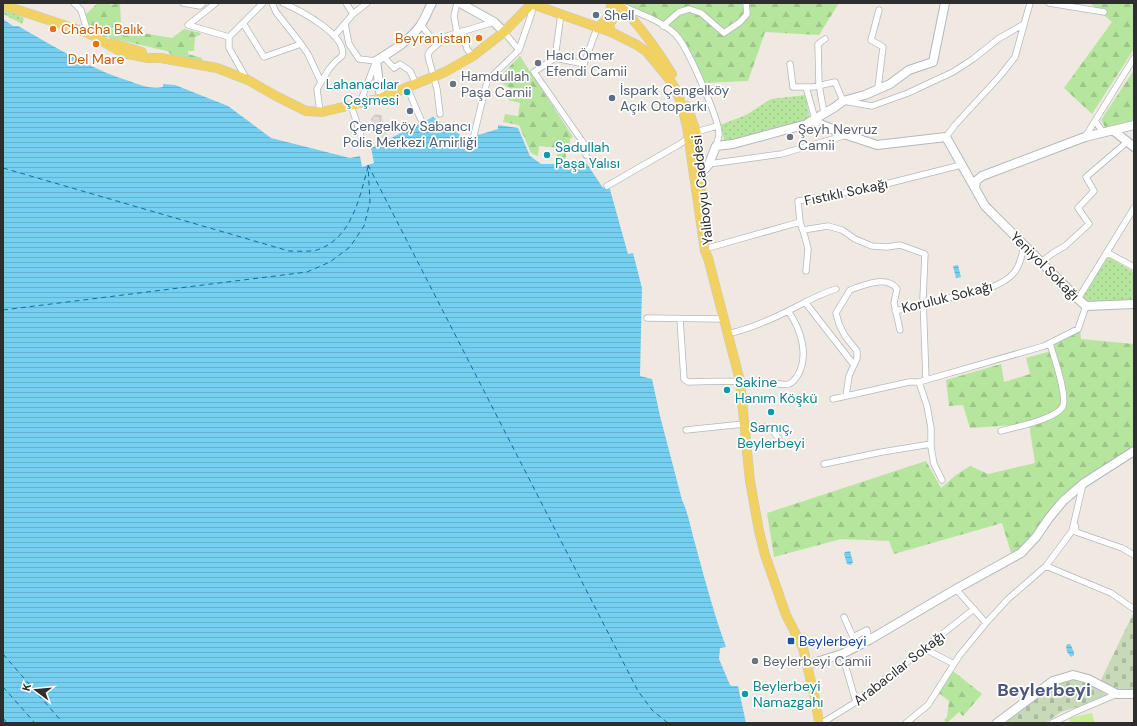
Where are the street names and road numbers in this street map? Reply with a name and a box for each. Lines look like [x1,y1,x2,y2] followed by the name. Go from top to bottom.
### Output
[687,134,717,246] street label: Yalıboyu Caddesi
[803,174,889,210] street label: Fıstıklı Sokağı
[1007,228,1083,304] street label: Yeniyol Sokağı
[900,277,994,317] street label: Koruluk Sokağı
[850,627,948,709] street label: Arabacılar Sokağı

